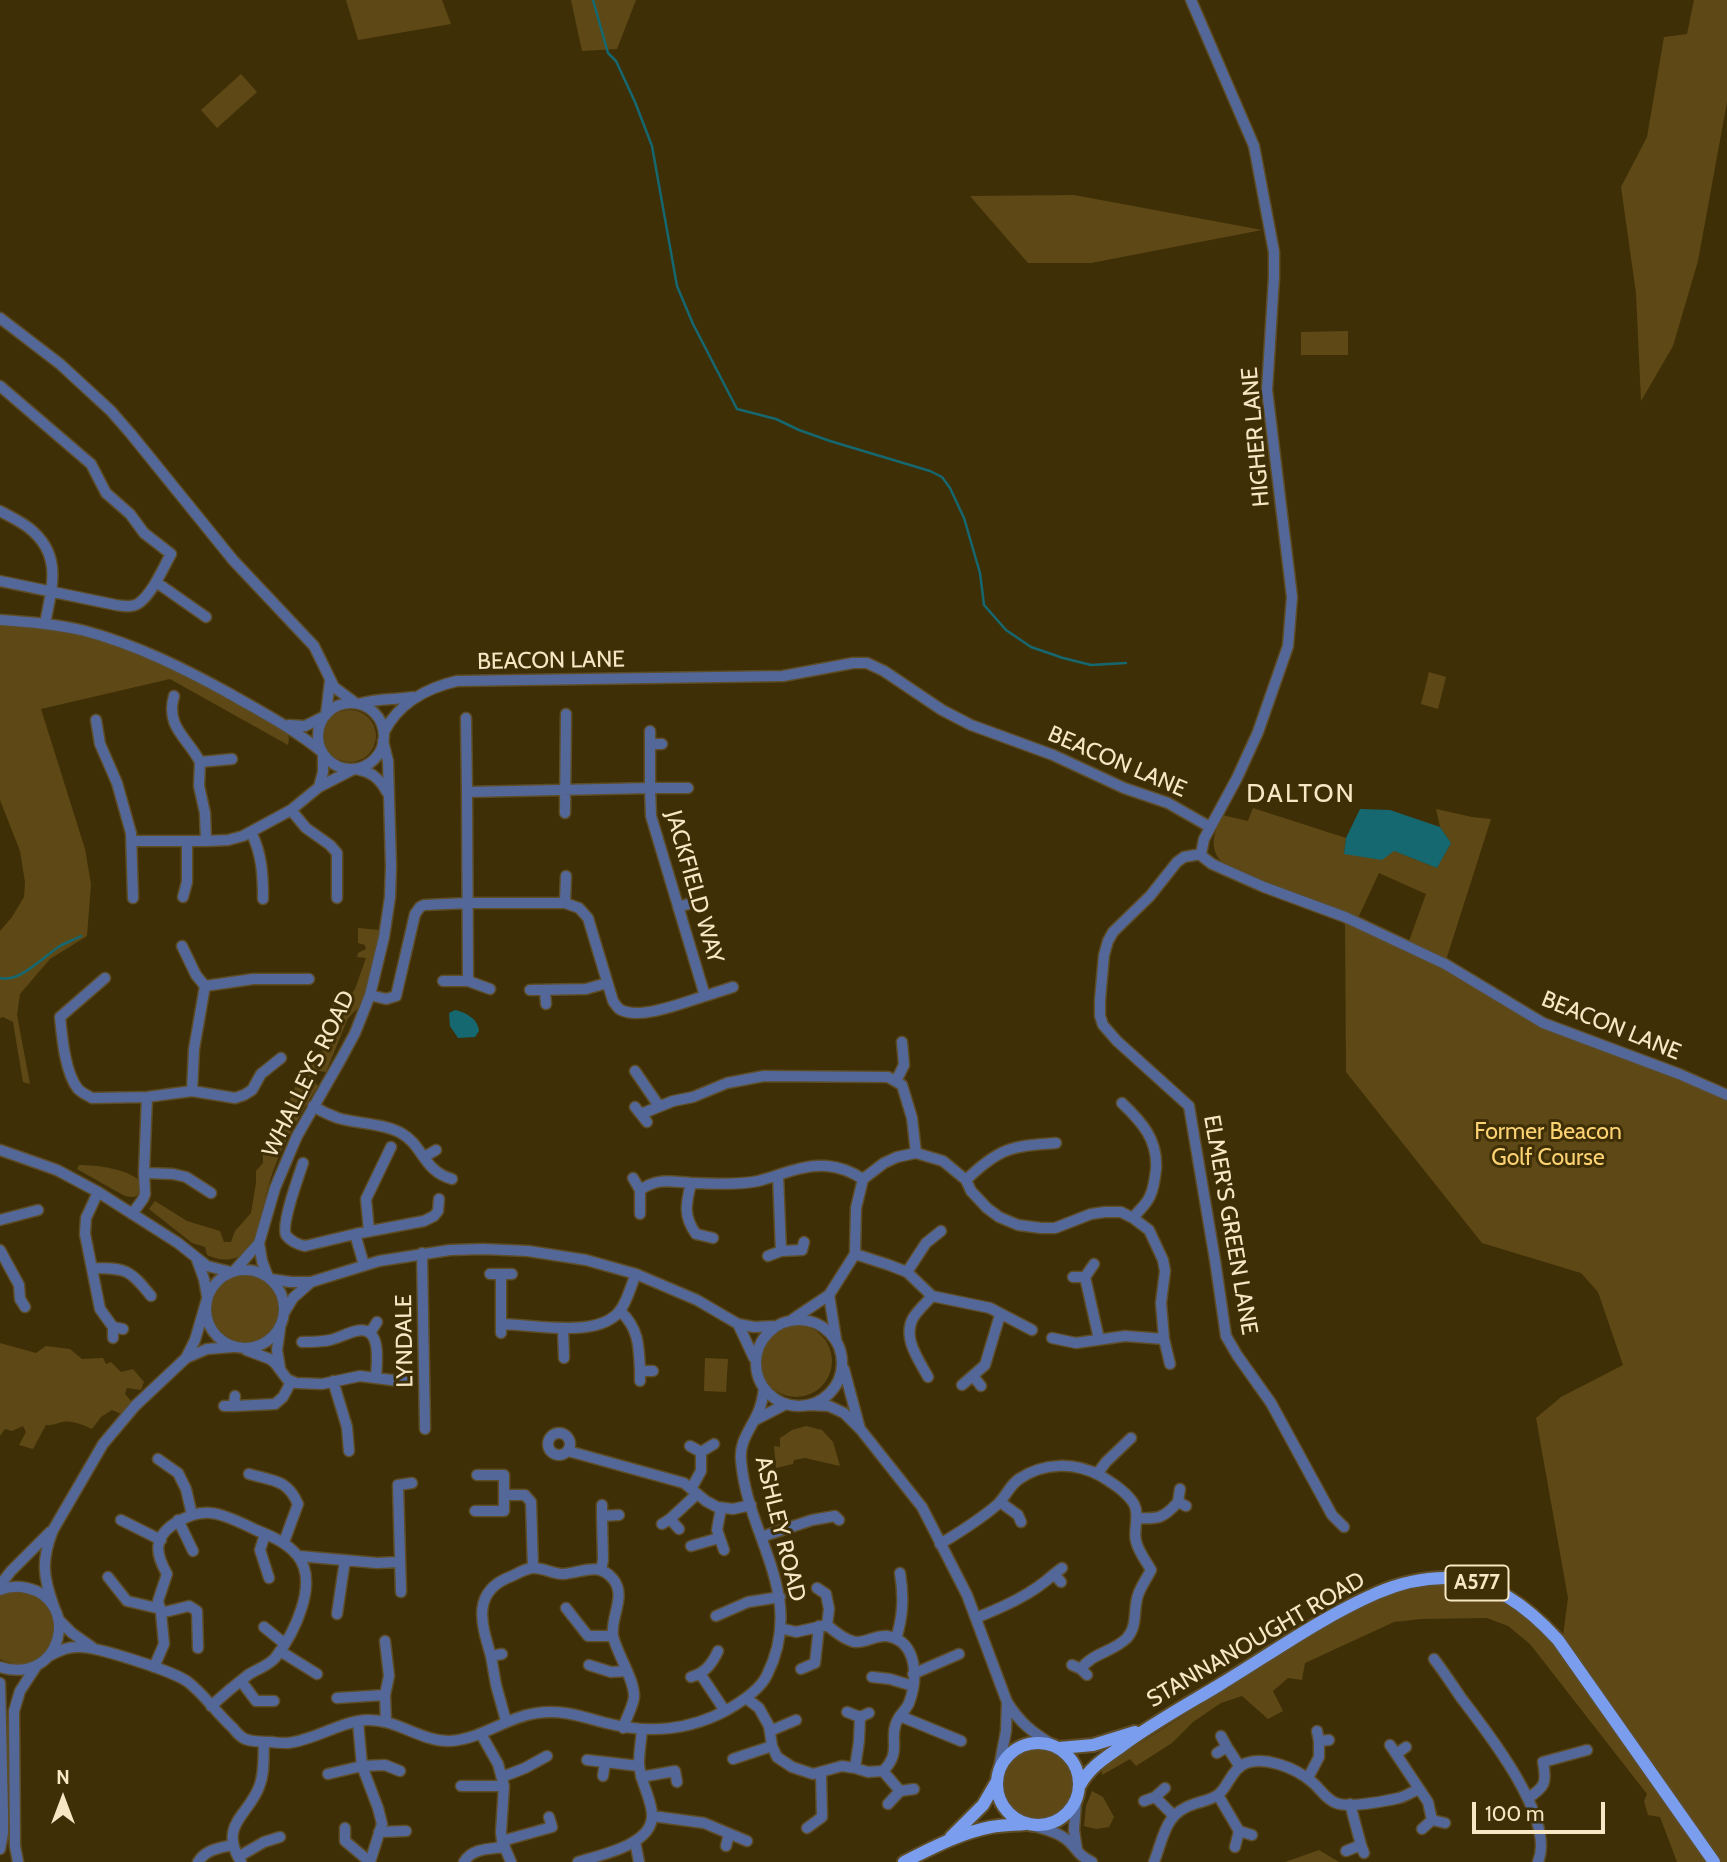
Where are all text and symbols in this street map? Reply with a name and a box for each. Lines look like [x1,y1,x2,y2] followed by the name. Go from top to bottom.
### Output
[1236,366,1276,508] street label: HIGHER LANE
[477,646,625,676] street label: BEACON LANE
[1044,720,1190,804] street label: BEACON LANE
[1247,778,1355,810] district label: DALTON
[659,807,729,967] street label: JACKFIELD WAY
[1537,985,1685,1067] street label: BEACON LANE
[257,986,361,1162] street label: WHALLEYS ROAD
[1197,1113,1263,1337] street label: ELMER'S GREEN LANE
[1474,1118,1622,1172] park label: Former Beacon Golf Course
[390,1294,420,1388] street label: LYNDALE
[749,1454,811,1604] street label: ASHLEY ROAD
[1142,1566,1370,1714] street label: STANNANOUGHT ROAD
[1446,1566,1508,1600] road number: A577
[28,1764,98,1834] north arrow
[56,1766,70,1789] text: N
[1475,1788,1608,1832] scale bar
[1485,1801,1544,1826] text: 100 m

